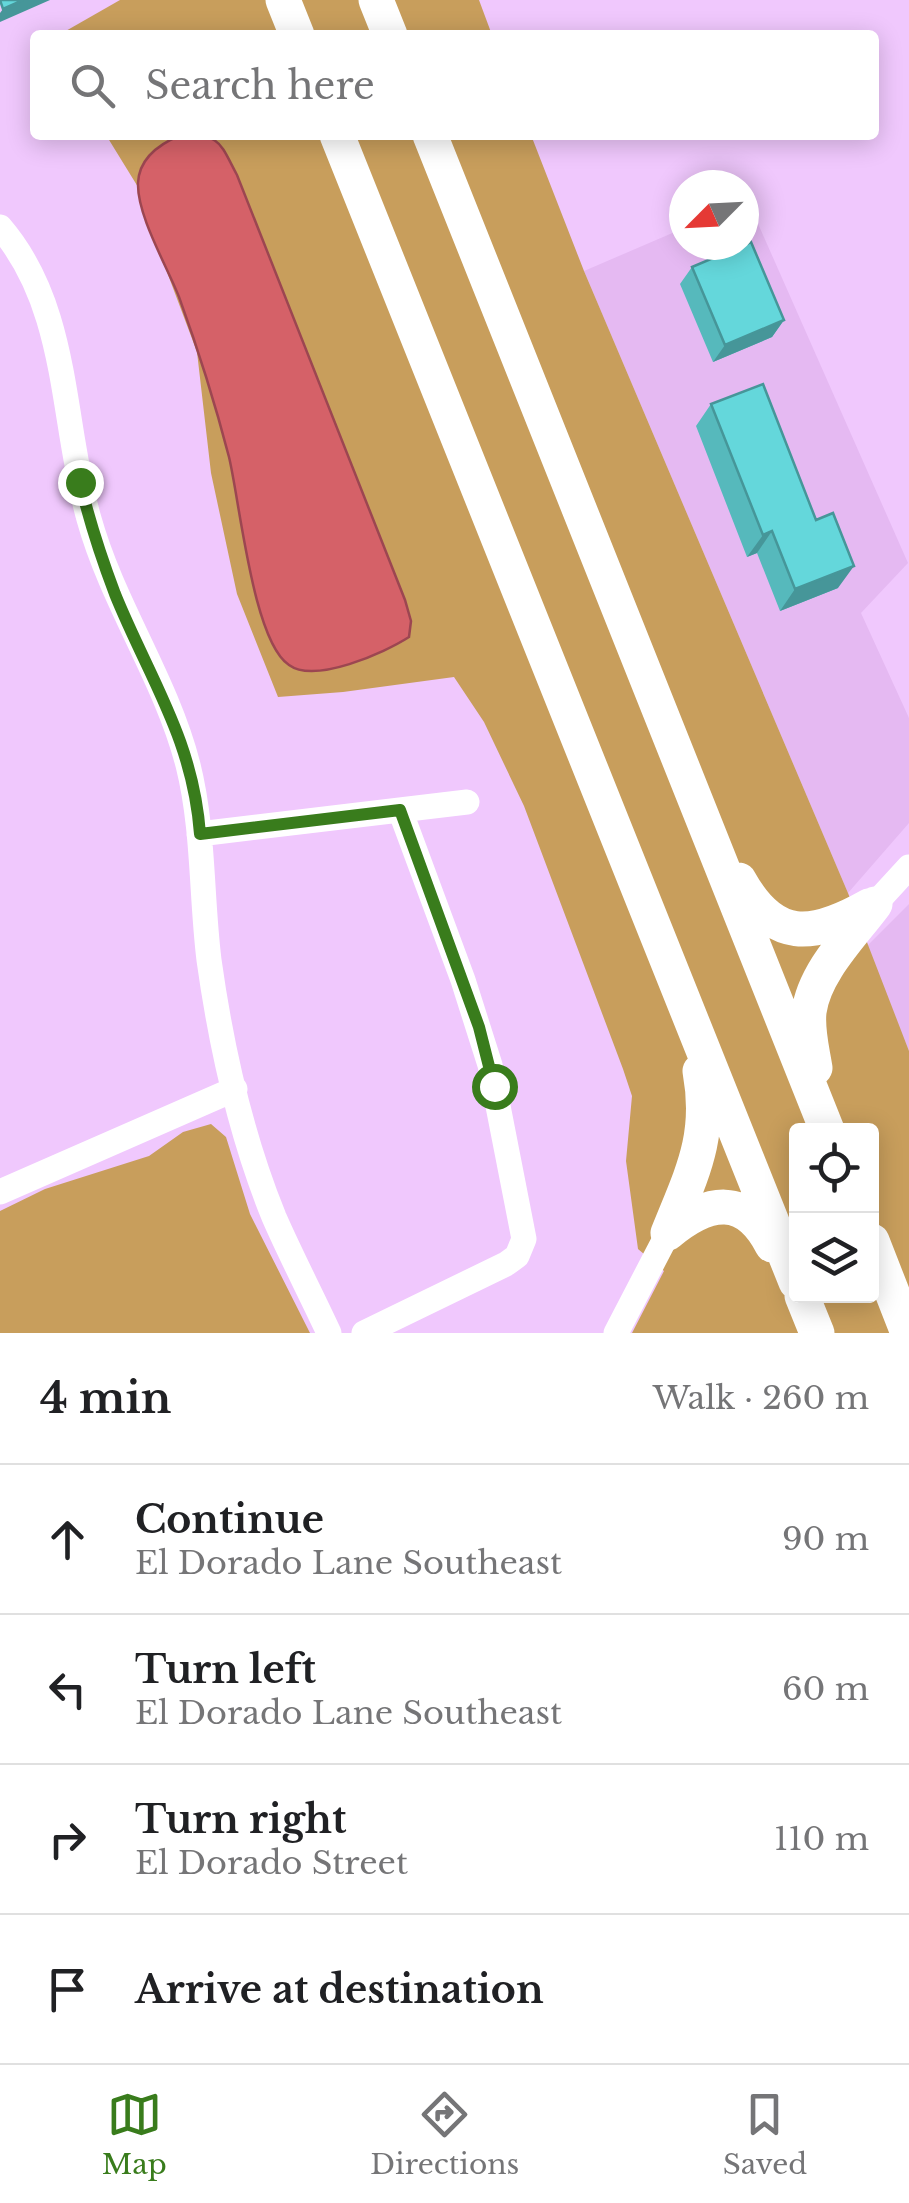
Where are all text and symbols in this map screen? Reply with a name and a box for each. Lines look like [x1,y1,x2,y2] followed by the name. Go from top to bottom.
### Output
[30,30,879,140] search box
[65,58,120,113] icon: search
[145,62,375,109] text: Search here
[669,170,759,260] north arrow
[58,460,104,506] route end
[472,1064,518,1110] route start
[789,1123,879,1303] map controls
[789,1123,879,1213] button: locate
[789,1213,879,1303] button: layers
[40,1372,171,1424] text: 4 min
[653,1378,869,1418] text: Walk · 260 m
[135,1496,324,1543] text: Continue
[40,1512,95,1567] icon: ahead
[782,1519,869,1559] text: 90 m
[135,1543,562,1583] text: El Dorado Lane Southeast
[135,1646,316,1693] text: Turn left
[40,1662,95,1717] icon: left
[782,1669,869,1709] text: 60 m
[135,1693,562,1733] text: El Dorado Lane Southeast
[135,1796,346,1843] text: Turn right
[40,1812,95,1867] icon: right
[774,1819,869,1859] text: 110 m
[135,1843,408,1883] text: El Dorado Street
[40,1962,95,2017] icon: arrive
[135,1966,544,2013] text: Arrive at destination
[102,2087,167,2182] tab: Map
[370,2087,519,2182] tab: Directions
[723,2087,807,2182] tab: Saved

